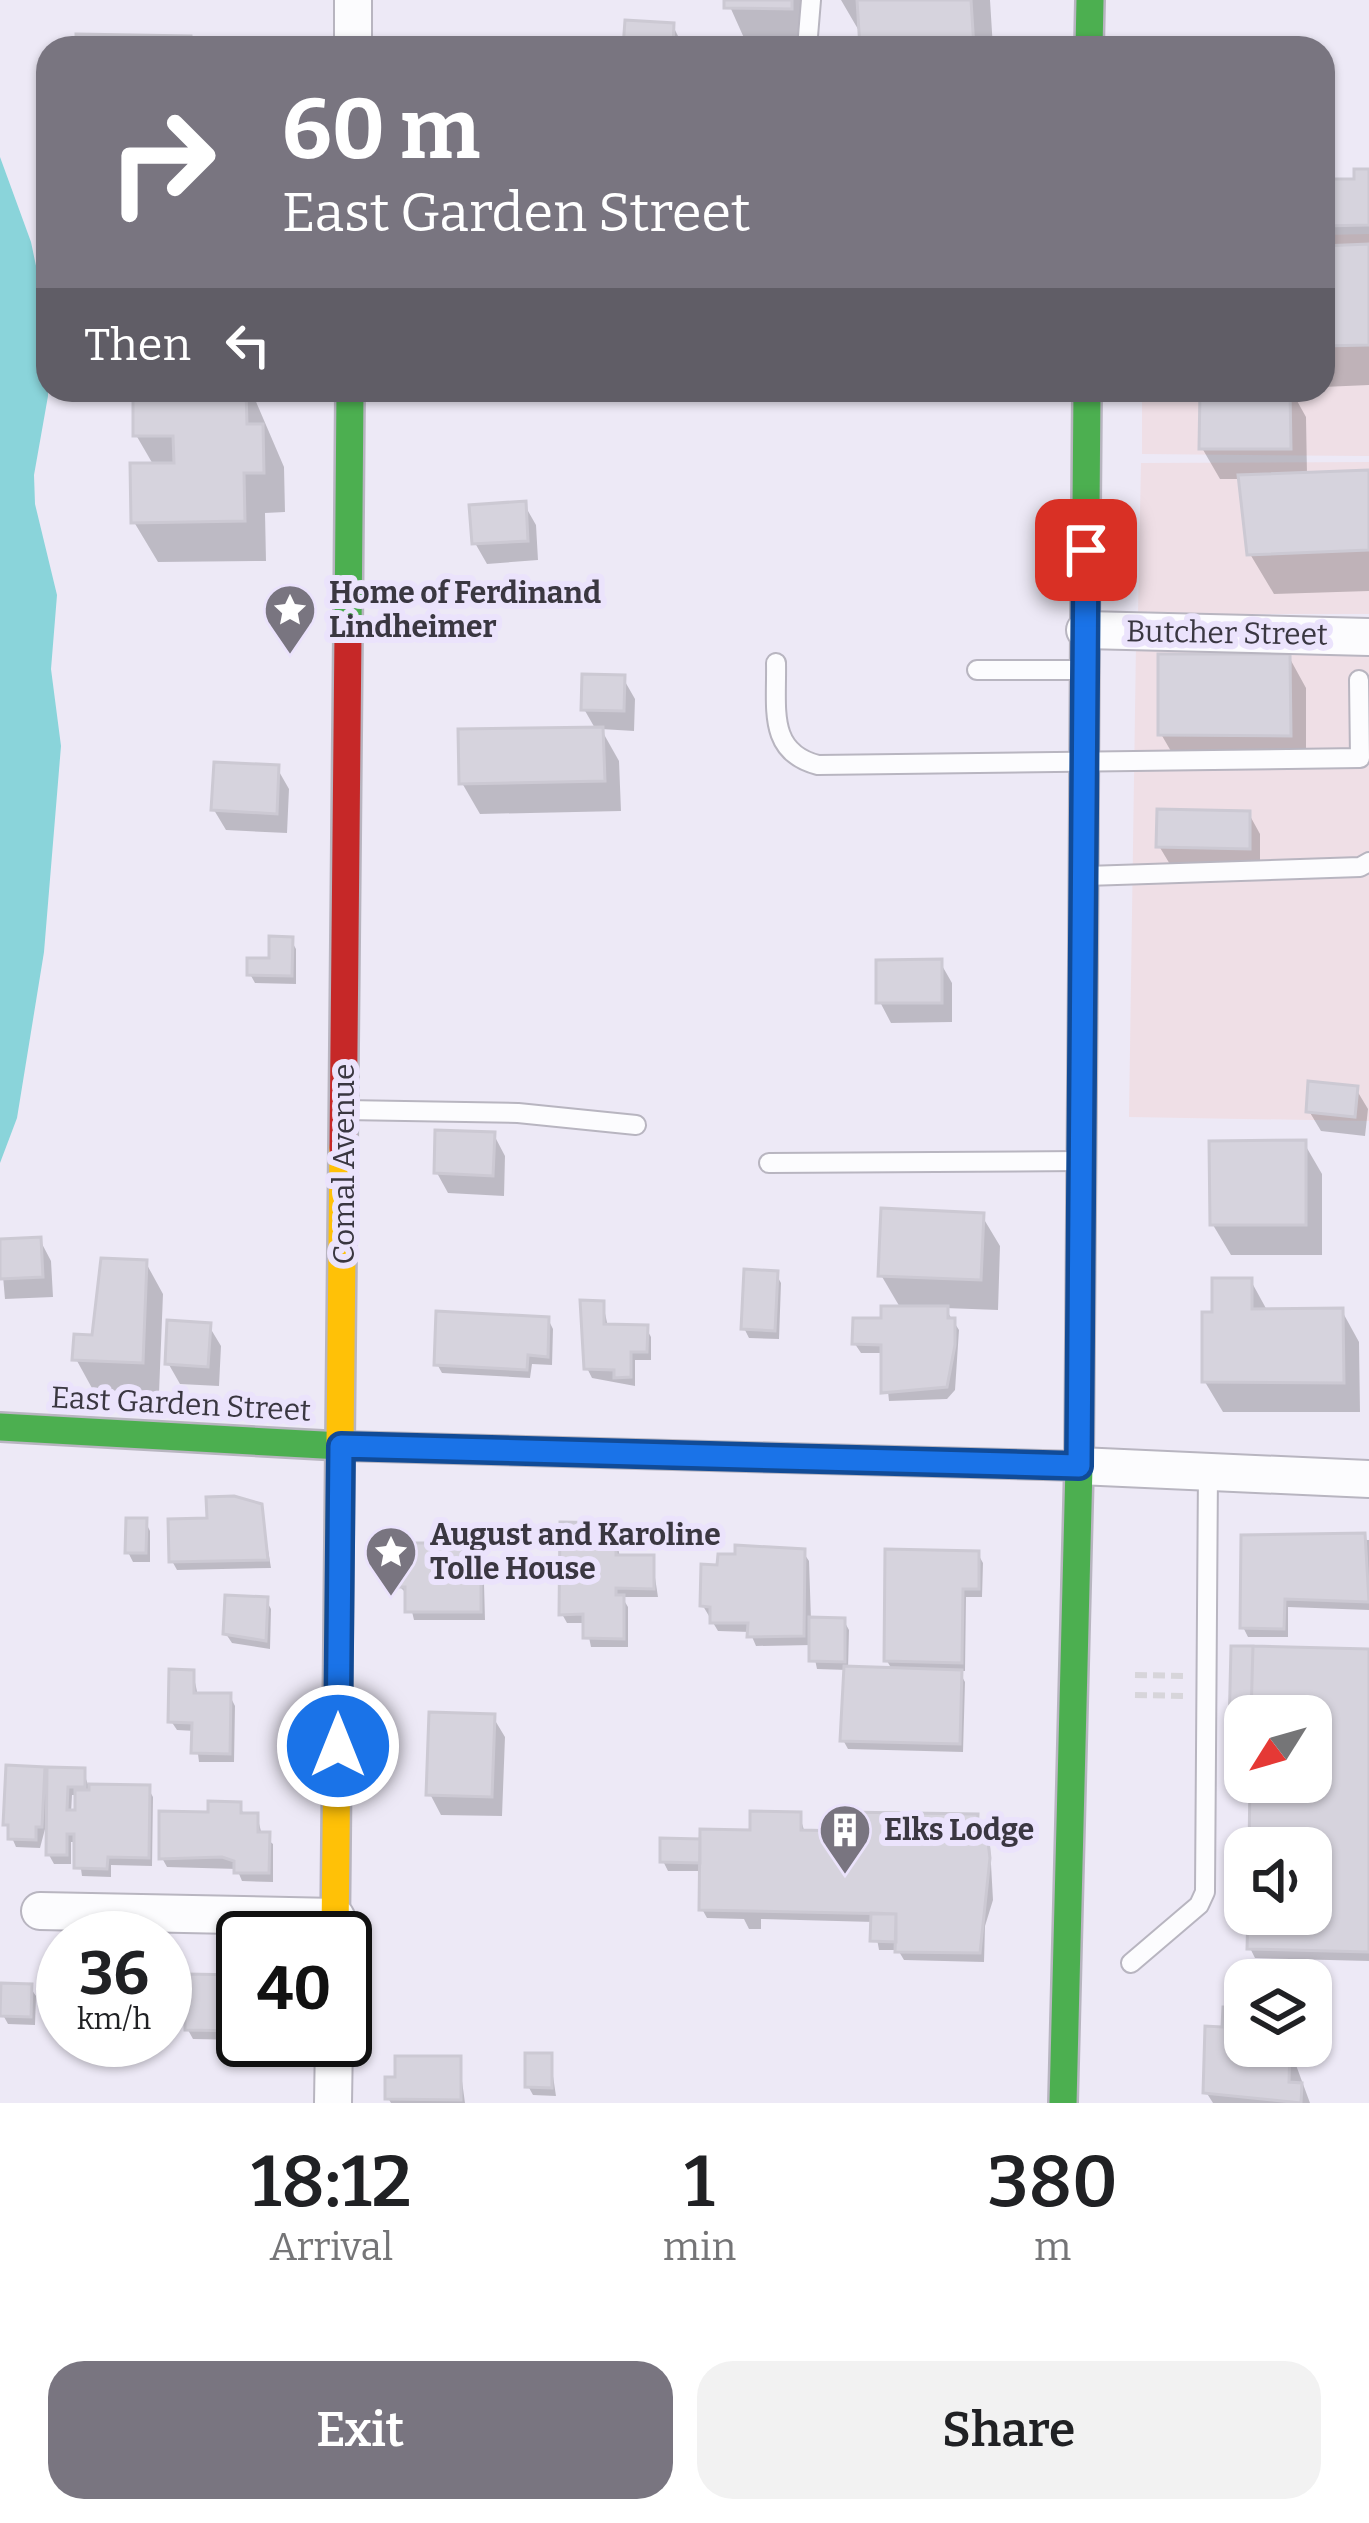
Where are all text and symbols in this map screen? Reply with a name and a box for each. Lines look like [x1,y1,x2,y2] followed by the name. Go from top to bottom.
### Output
[282,79,480,180] text: 60 m
[84,84,240,240] icon: right
[282,181,751,245] text: East Garden Street
[215,312,281,378] icon: left
[84,318,191,372] text: Then
[1035,499,1137,601] pin
[1053,517,1119,583] icon: arrive
[329,575,601,645] place label: Home of Ferdinand Lindheimer
[262,582,318,656] place icon: Home of Ferdinand Lindheimer
[1126,613,1328,653] street label: Butcher Street
[326,1064,362,1264] street label: Comal Avenue
[50,1379,312,1429] street label: East Garden Street
[430,1517,721,1587] place label: August and Karoline Tolle House
[363,1524,419,1598] place icon: August and Karoline Tolle House
[275,1683,401,1809] position arrow
[1224,1695,1332,1803] north arrow
[1224,1695,1332,2067] map controls
[817,1802,873,1876] building icon: Elks Lodge
[884,1812,1034,1848] place label: Elks Lodge
[1224,1827,1332,1935] button: sound
[216,1911,372,2067] speed limit sign: 40
[79,1938,149,2010] text: 36
[1224,1959,1332,2067] button: layers
[77,2001,151,2037] text: km/h
[251,2139,412,2225] text: 18:12
[684,2139,715,2225] text: 1
[987,2139,1118,2225] text: 380
[270,2224,393,2270] text: Arrival
[663,2224,736,2270] text: min
[1034,2224,1071,2270] text: m
[48,2361,673,2499] button: Exit
[697,2361,1321,2499] button: Share

